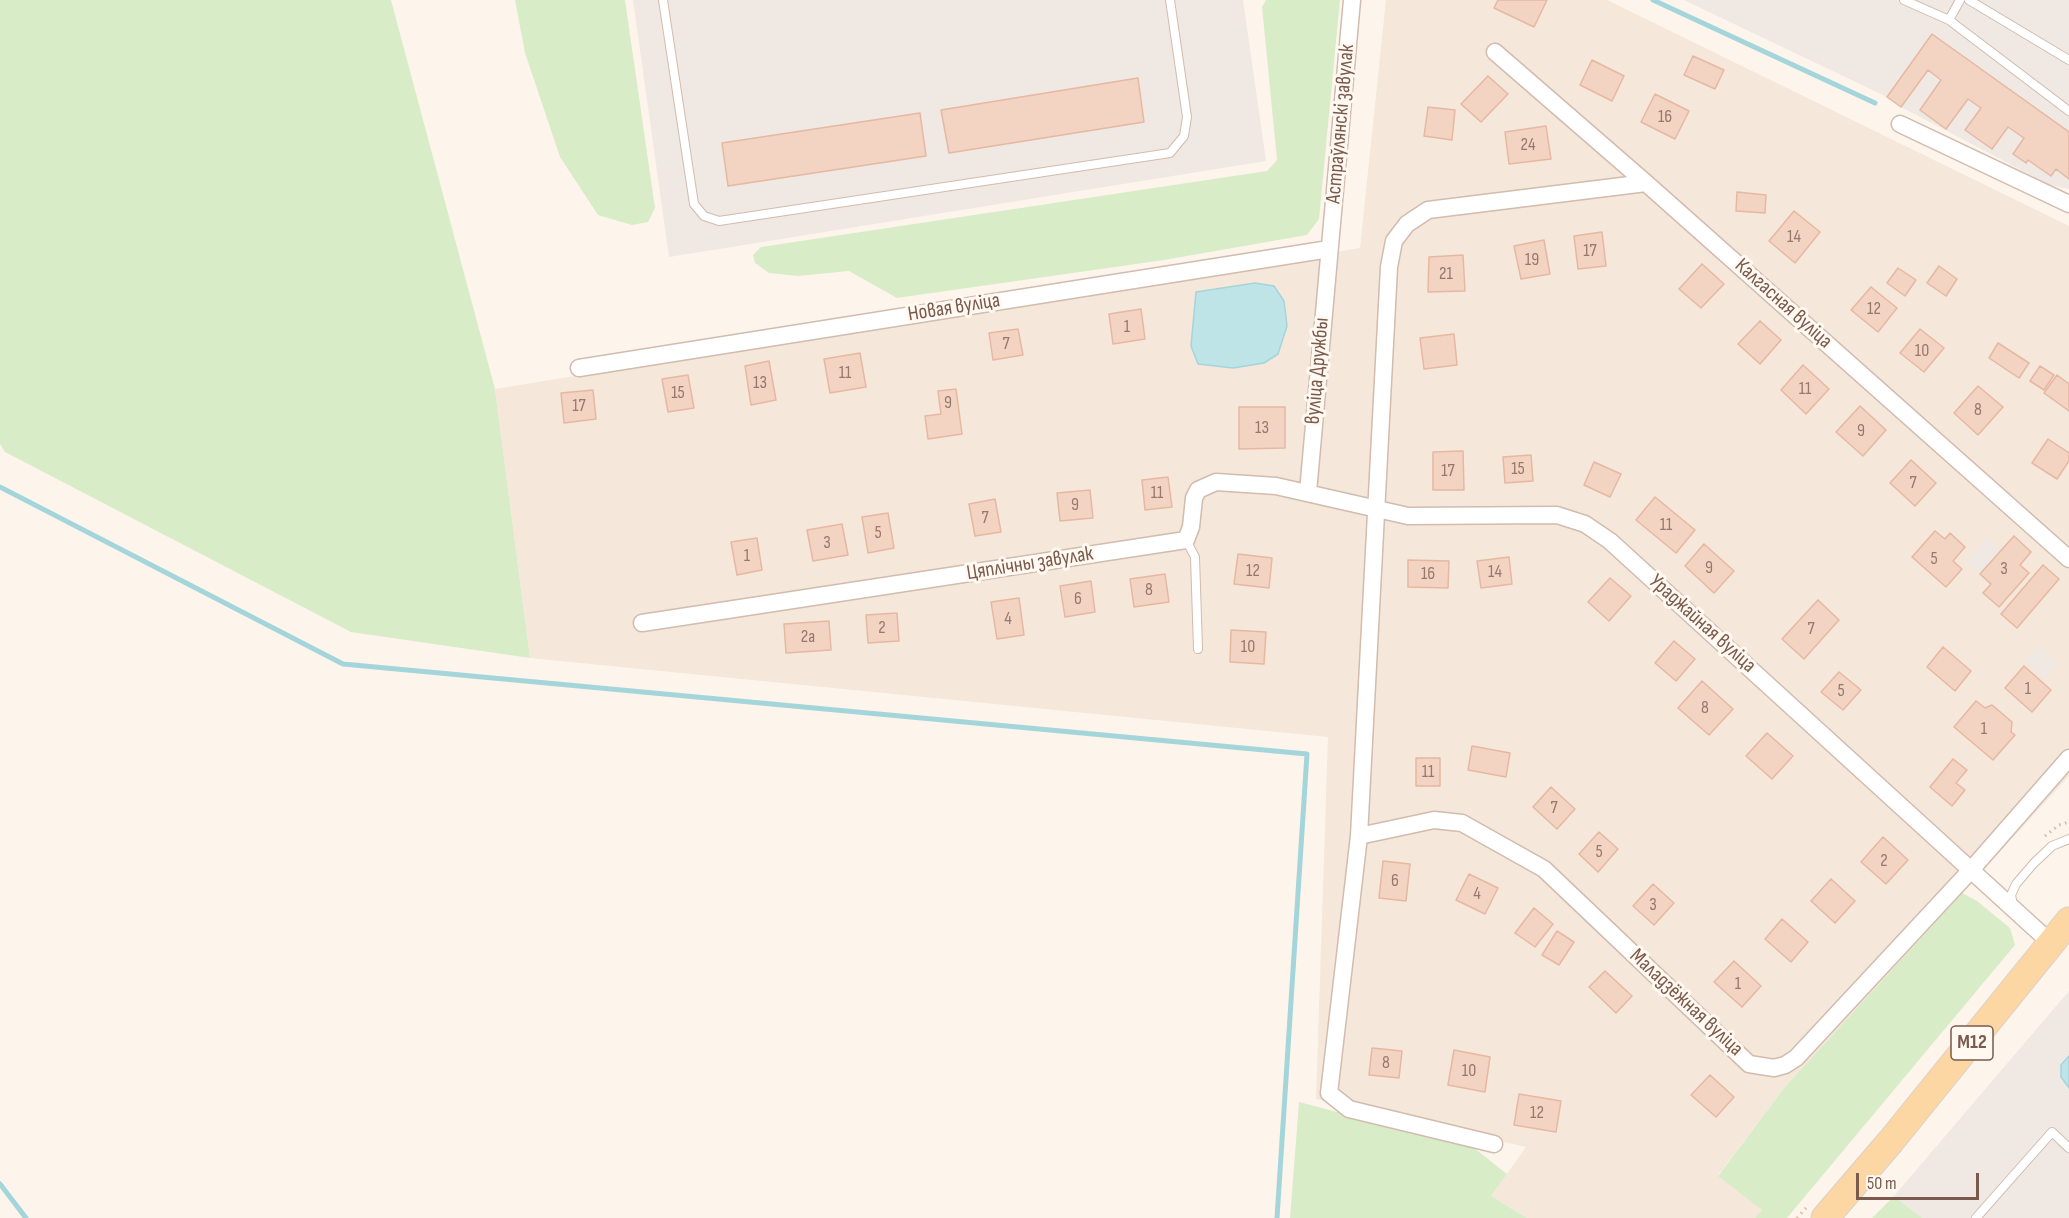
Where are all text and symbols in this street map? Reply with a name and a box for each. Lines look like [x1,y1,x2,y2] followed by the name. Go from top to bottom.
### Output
[1321,43,1361,205] street label: Астраўлянскі завулак
[1658,106,1672,128] house number: 16
[1521,134,1535,156] house number: 24
[1787,226,1801,248] house number: 14
[1583,240,1597,262] house number: 17
[1525,249,1539,271] house number: 19
[1729,254,1837,354] street label: Калгасная вуліца
[1439,263,1453,285] house number: 21
[906,288,1002,328] street label: Новая вуліца
[1867,298,1881,320] house number: 12
[1124,316,1130,338] house number: 1
[1301,317,1335,425] street label: вуліца Дружбы
[1002,333,1010,355] house number: 7
[1915,340,1929,362] house number: 10
[839,362,851,384] house number: 11
[753,372,767,394] house number: 13
[1799,378,1811,400] house number: 11
[671,382,685,404] house number: 15
[944,392,952,414] house number: 9
[572,395,586,417] house number: 17
[1974,399,1982,421] house number: 8
[1255,417,1269,439] house number: 13
[1857,420,1865,442] house number: 9
[1511,458,1525,480] house number: 15
[1441,460,1455,482] house number: 17
[1909,472,1917,494] house number: 7
[1151,482,1163,504] house number: 11
[1071,494,1079,516] house number: 9
[981,507,989,529] house number: 7
[1660,514,1672,536] house number: 11
[874,522,882,544] house number: 5
[823,532,831,554] house number: 3
[965,542,1095,586] street label: Цяплічны завулак
[744,545,750,567] house number: 1
[1930,548,1938,570] house number: 5
[1705,557,1713,579] house number: 9
[2000,558,2008,580] house number: 3
[1246,560,1260,582] house number: 12
[1488,561,1502,583] house number: 14
[1421,563,1435,585] house number: 16
[1643,569,1761,679] street label: Ураджайная вуліца
[1145,579,1153,601] house number: 8
[1074,588,1082,610] house number: 6
[1004,608,1012,630] house number: 4
[878,617,886,639] house number: 2
[1807,618,1815,640] house number: 7
[801,626,815,648] house number: 2а
[1241,636,1255,658] house number: 10
[2025,678,2031,700] house number: 1
[1837,680,1845,702] house number: 5
[1701,697,1709,719] house number: 8
[1981,718,1987,740] house number: 1
[1422,761,1434,783] house number: 11
[1550,797,1558,819] house number: 7
[1595,841,1603,863] house number: 5
[1880,850,1888,872] house number: 2
[1391,870,1399,892] house number: 6
[1473,883,1481,905] house number: 4
[1649,894,1657,916] house number: 3
[1624,944,1748,1062] street label: Маладзёжная вуліца
[1735,973,1741,995] house number: 1
[1951,1026,1993,1060] road number: М12
[1382,1052,1390,1074] house number: 8
[1462,1060,1476,1082] house number: 10
[1530,1102,1544,1124] house number: 12
[1859,1161,1982,1199] scale bar
[1867,1173,1897,1194] text: 50 m

